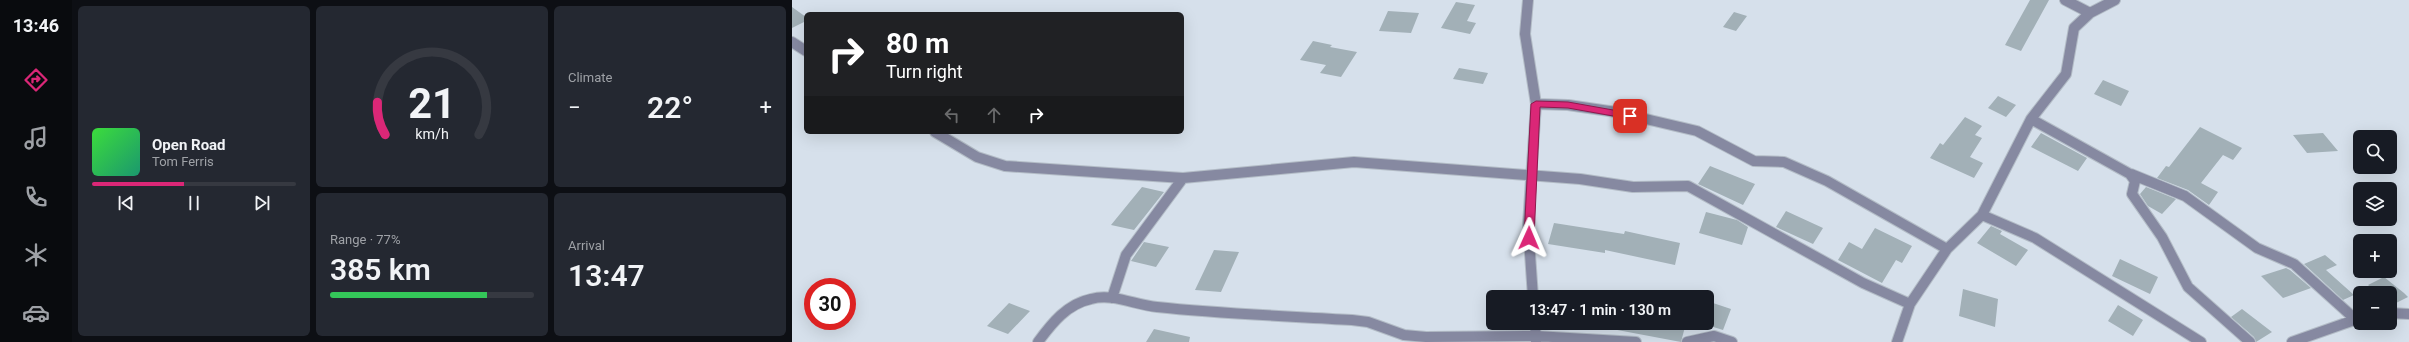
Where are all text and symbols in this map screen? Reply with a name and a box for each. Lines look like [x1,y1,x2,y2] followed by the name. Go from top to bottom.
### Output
[13,15,59,36] text: 13:46
[886,27,949,60] text: 80 m
[820,28,872,80] icon: right
[886,61,963,82] text: Turn right
[22,66,50,94] icon: directions
[568,70,612,85] text: Climate
[408,78,456,127] text: 21
[647,90,693,125] text: 22°
[568,95,581,120] text: −
[760,95,772,120] text: +
[1613,99,1647,133] pin
[941,104,963,126] icon: left
[983,104,1005,126] icon: ahead
[1025,104,1047,126] icon: right
[1619,105,1641,127] icon: arrive
[22,124,50,152] icon: music
[415,125,449,141] text: km/h
[2353,130,2397,330] map controls
[2353,130,2397,174] button: search
[152,136,226,154] text: Open Road
[152,154,214,169] text: Tom Ferris
[2353,182,2397,226] button: layers
[22,183,50,211] icon: phone
[115,192,137,214] icon: previous
[183,192,205,214] icon: pause
[251,192,273,214] icon: next
[1508,217,1550,259] position arrow
[330,232,400,247] text: Range · 77%
[2353,234,2397,278] button: +
[568,238,605,253] text: Arrival
[22,241,50,269] icon: climate
[330,252,431,287] text: 385 km
[568,258,645,293] text: 13:47
[804,278,856,330] speed limit sign: 30
[2353,286,2397,330] button: −
[22,299,50,327] icon: car
[1529,301,1671,319] text: 13:47 · 1 min · 130 m

